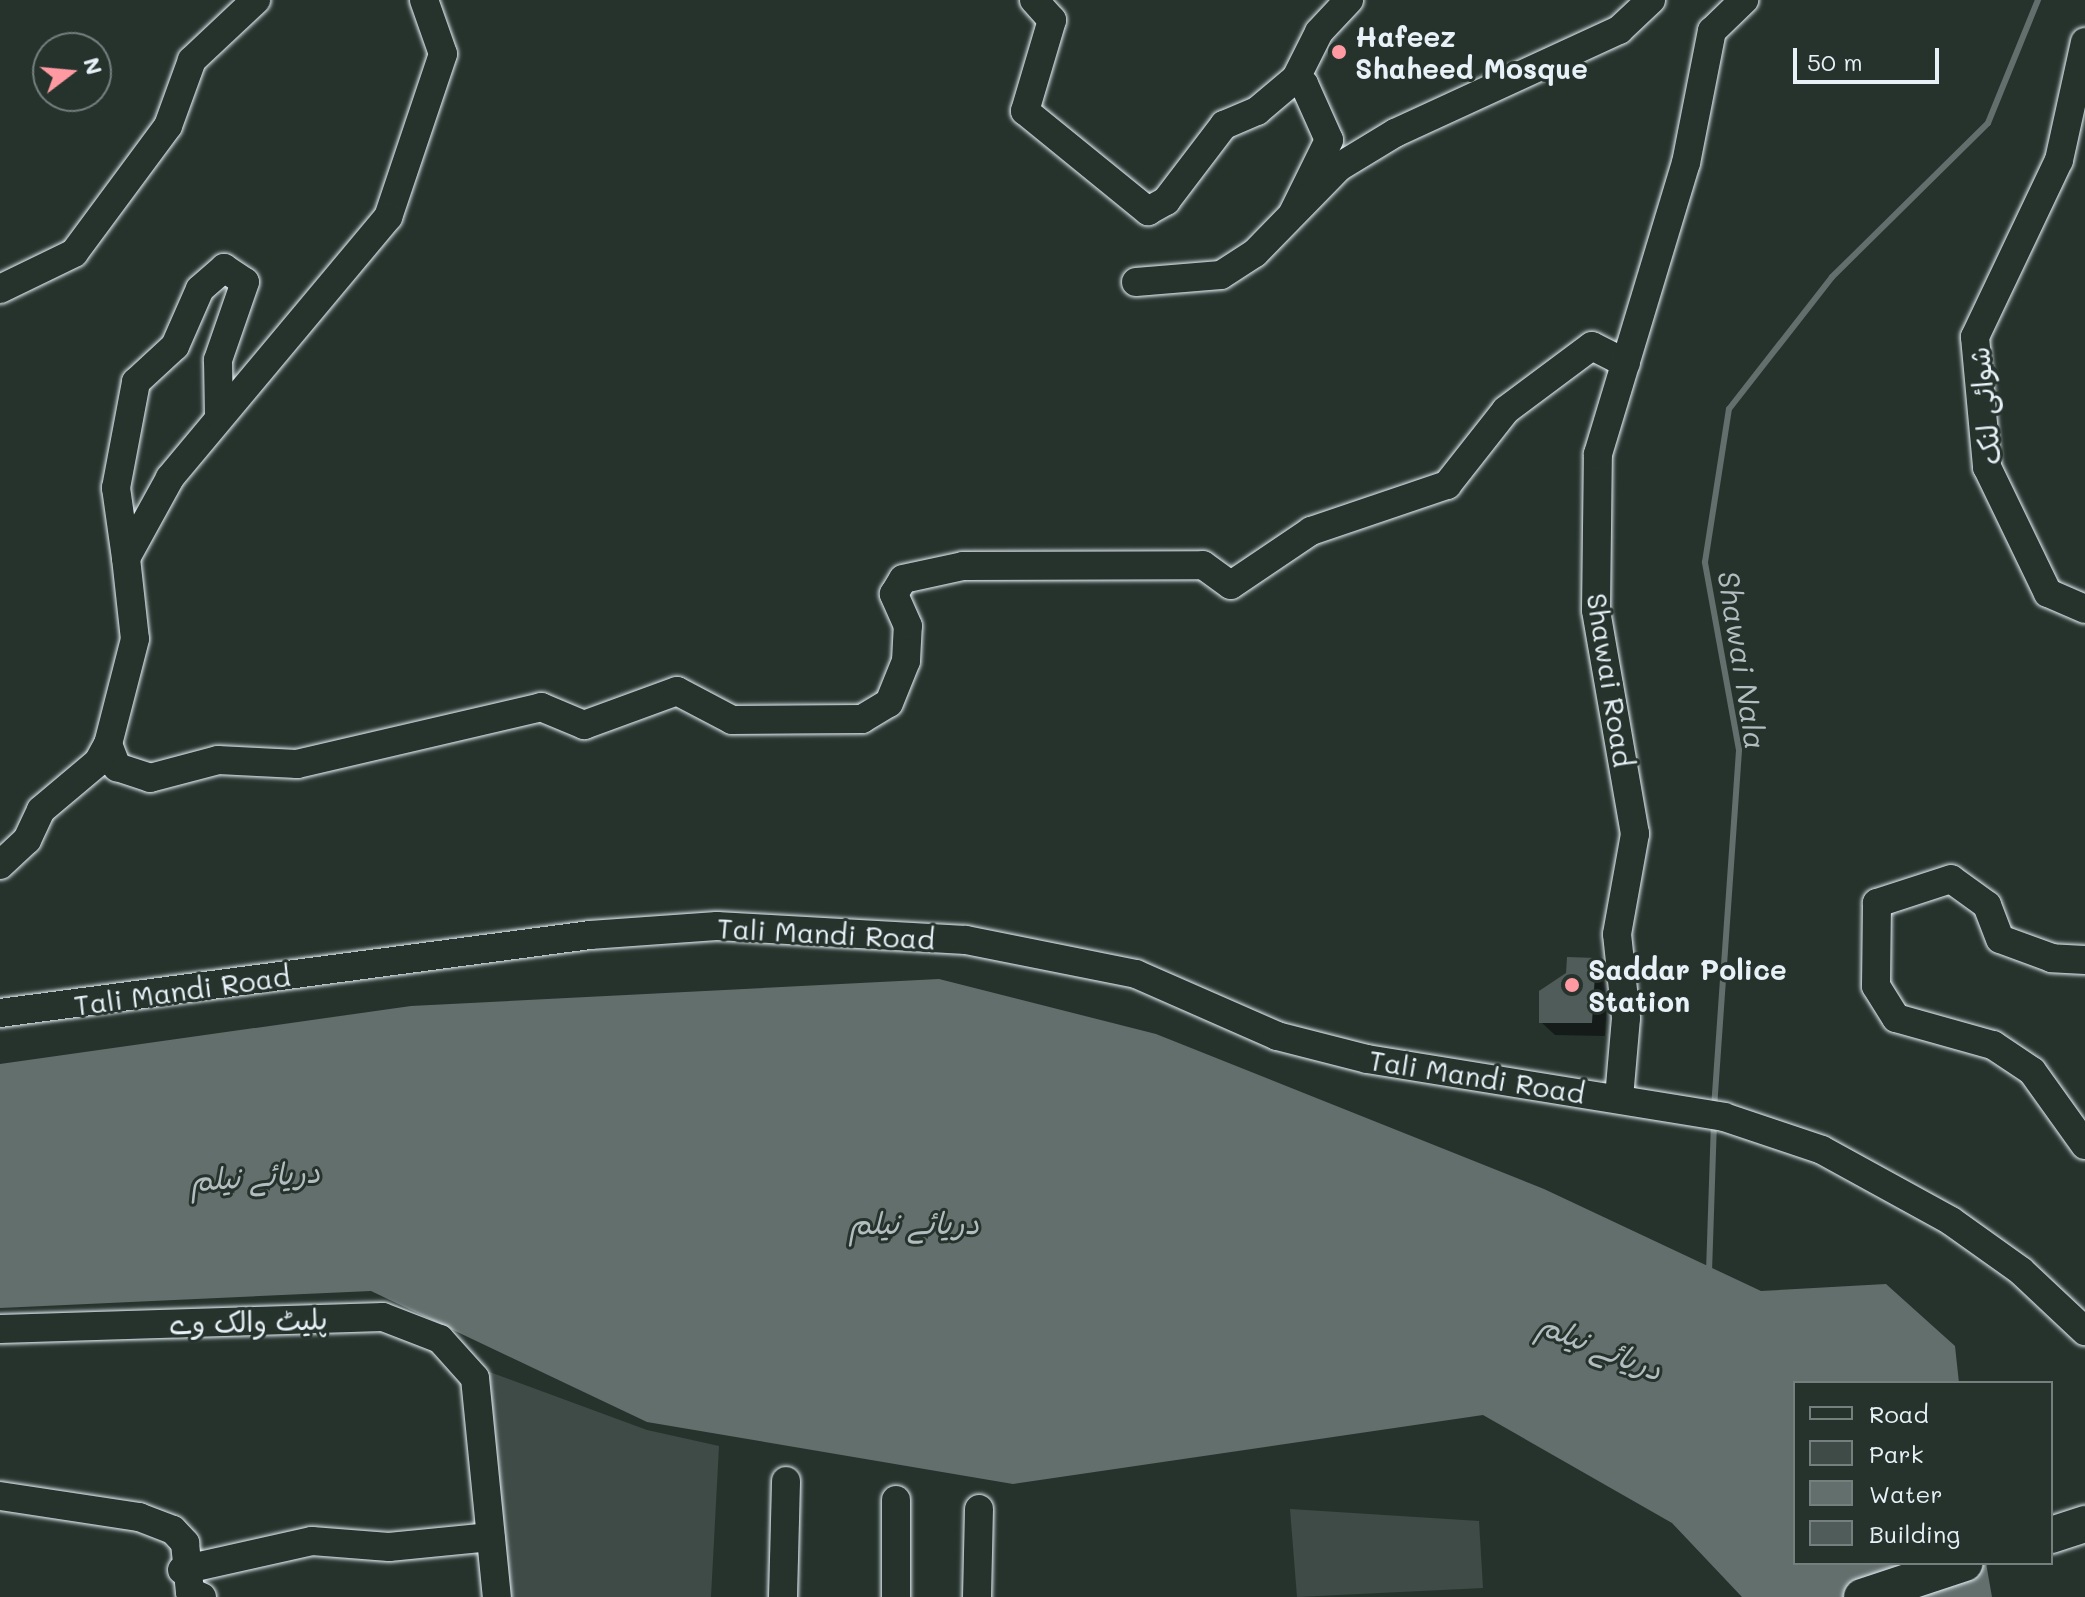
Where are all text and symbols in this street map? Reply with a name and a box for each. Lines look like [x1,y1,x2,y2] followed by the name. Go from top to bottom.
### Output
[1355,19,1588,85] place label: Hafeez Shaheed Mosque
[32,32,112,112] north arrow
[1797,32,1943,82] scale bar
[1330,43,1348,61] marker: Hafeez Shaheed Mosque
[1807,46,1863,77] text: 50 m
[77,54,110,78] text: N
[1961,345,2007,467] street label: شوائی لنک
[1711,568,1775,752] water label: Shawai Nala
[1581,591,1641,769] street label: Shawai Road
[716,911,936,955] street label: Tali Mandi Road
[1588,952,1787,1018] place label: Saddar Police Station
[72,958,292,1022] street label: Tali Mandi Road
[1563,976,1581,994] marker: Saddar Police Station
[1367,1042,1587,1110] street label: Tali Mandi Road
[189,1152,321,1198] water label: دریائے نیلم
[849,1204,979,1240] water label: دریائے نیلم
[168,1301,328,1341] street label: پلیٹ والک وے
[1534,1305,1668,1387] water label: دریائے نیلم
[1793,1381,2053,1565] legend
[1869,1398,1929,1429] text: Road
[1869,1438,1923,1469] text: Park
[1869,1478,1943,1509] text: Water
[1869,1518,1960,1549] text: Building

